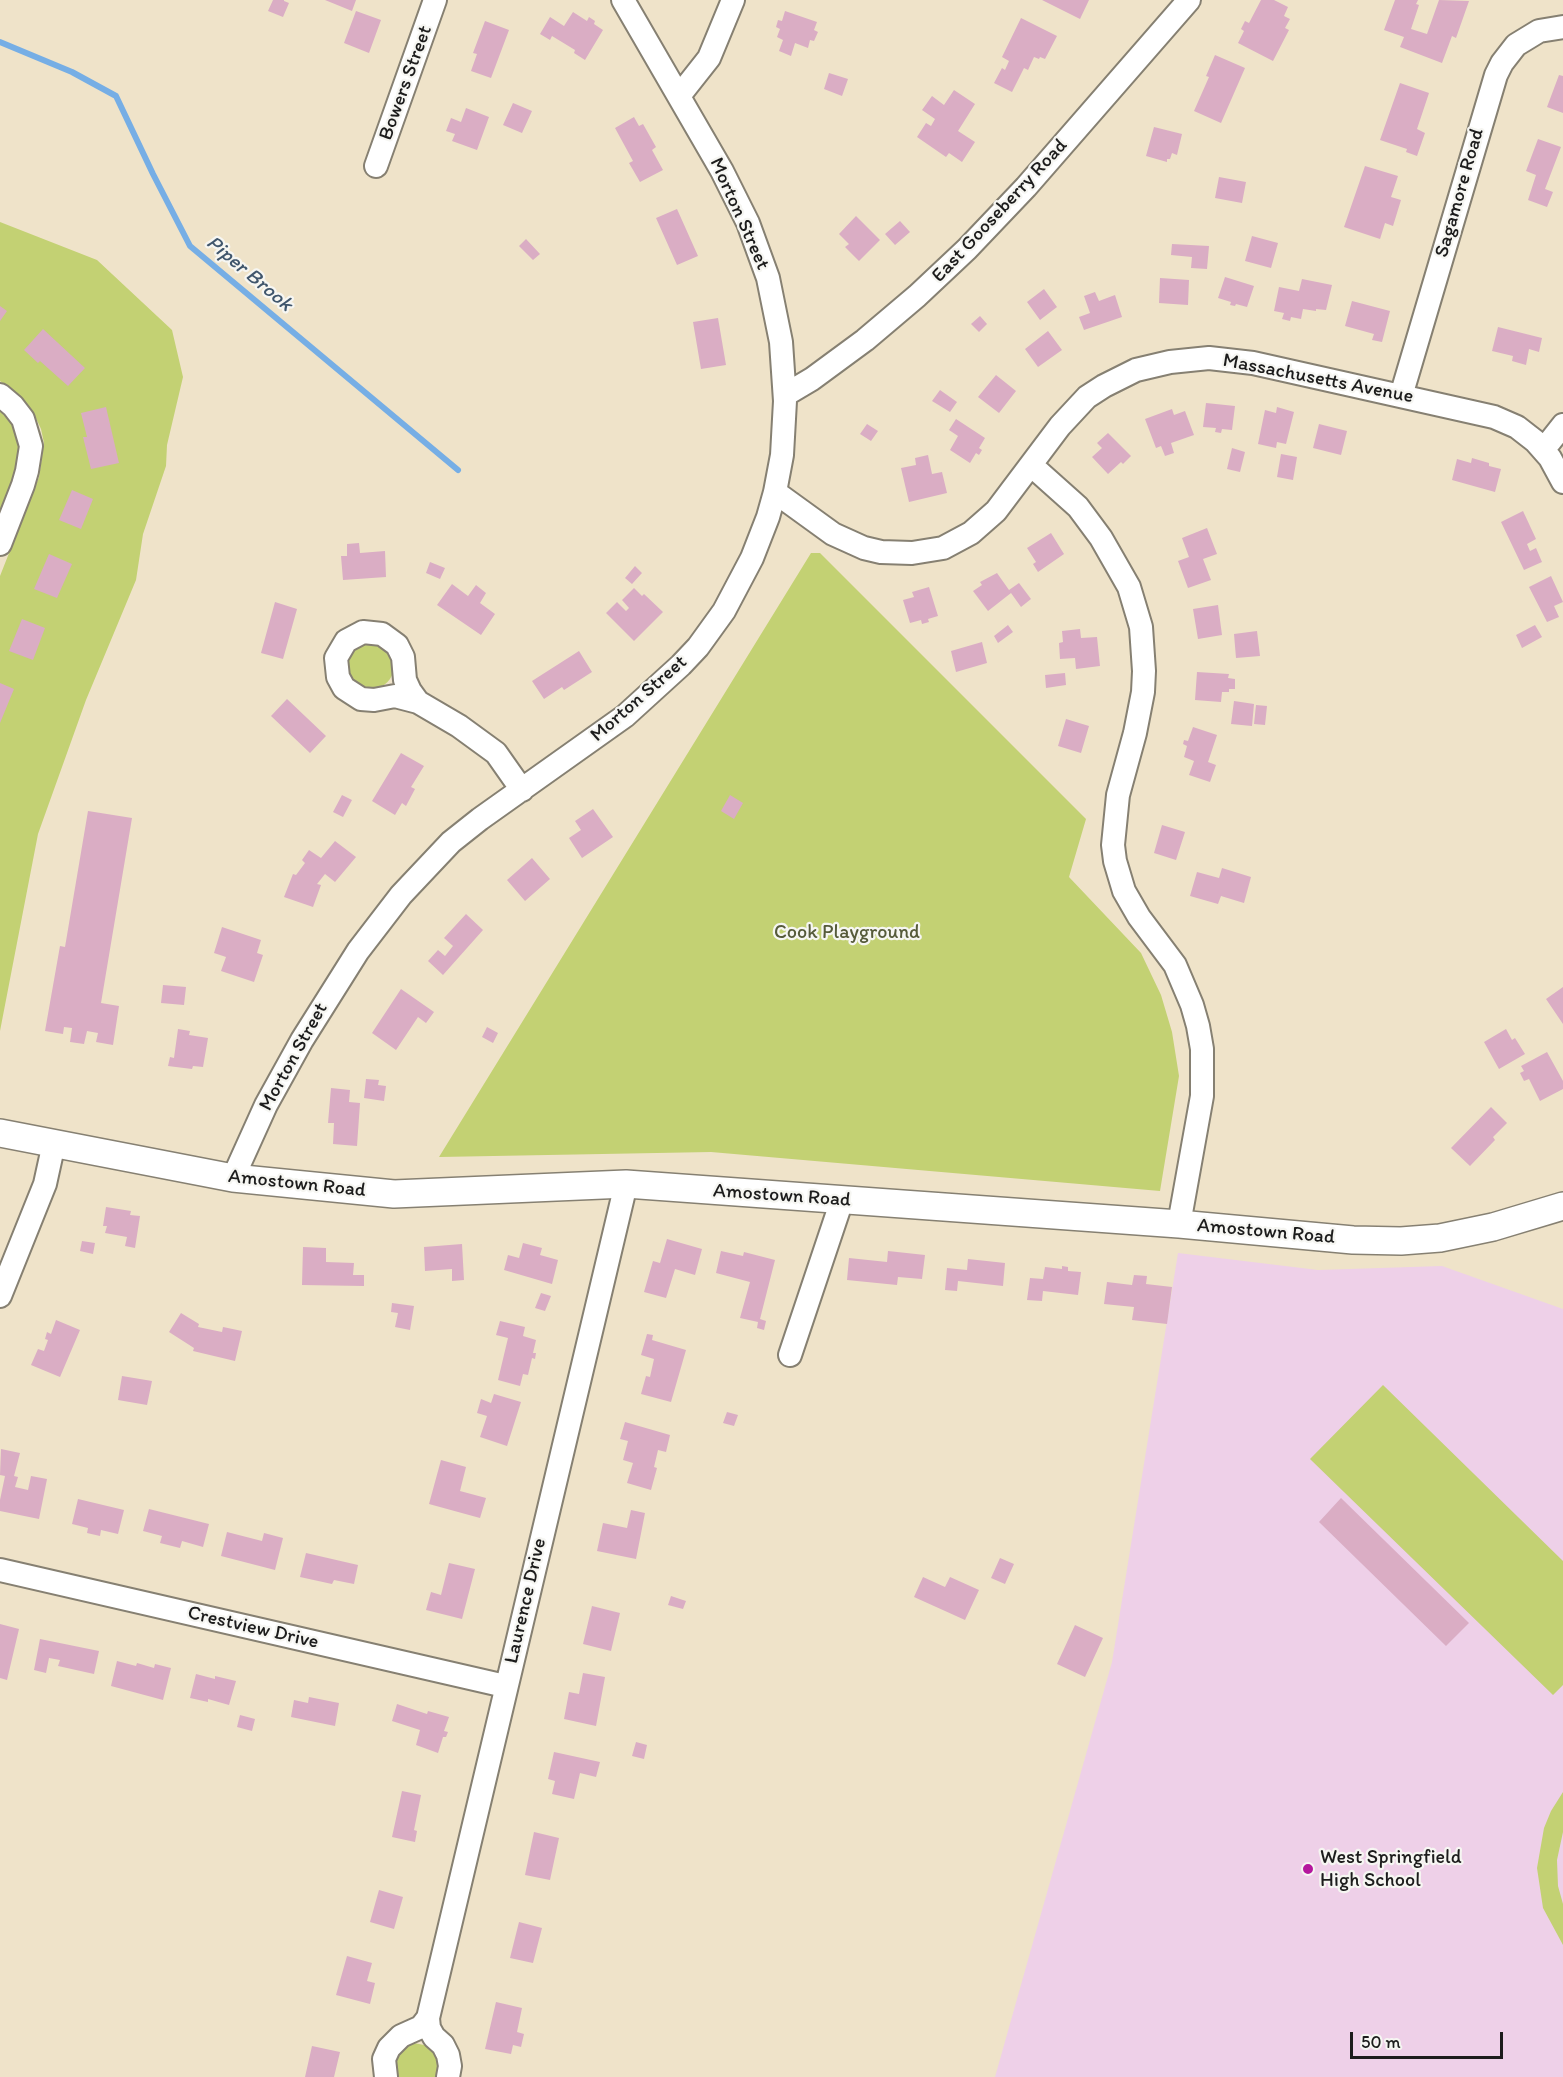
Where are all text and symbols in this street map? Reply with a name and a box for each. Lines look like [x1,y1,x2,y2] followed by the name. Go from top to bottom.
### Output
[374,22,438,144] street label: Bowers Street
[1430,126,1490,260] street label: Sagamore Road
[927,134,1073,288] street label: East Gooseberry Road
[704,154,774,274] street label: Morton Street
[201,231,297,317] water label: Piper Brook
[1221,349,1415,409] street label: Massachusetts Avenue
[586,651,692,747] street label: Morton Street
[774,921,920,945] park label: Cook Playground
[254,999,334,1115] street label: Morton Street
[227,1165,367,1203] street label: Amostown Road
[712,1179,852,1213] street label: Amostown Road
[1196,1214,1336,1250] street label: Amostown Road
[500,1536,552,1666] street label: Laurence Drive
[185,1601,321,1655] street label: Crestview Drive
[1320,1846,1462,1893] place label: West Springfield High School
[1301,1862,1315,1876] marker: West Springfield High School
[1353,2020,1506,2058] scale bar
[1361,2031,1401,2053] text: 50 m

